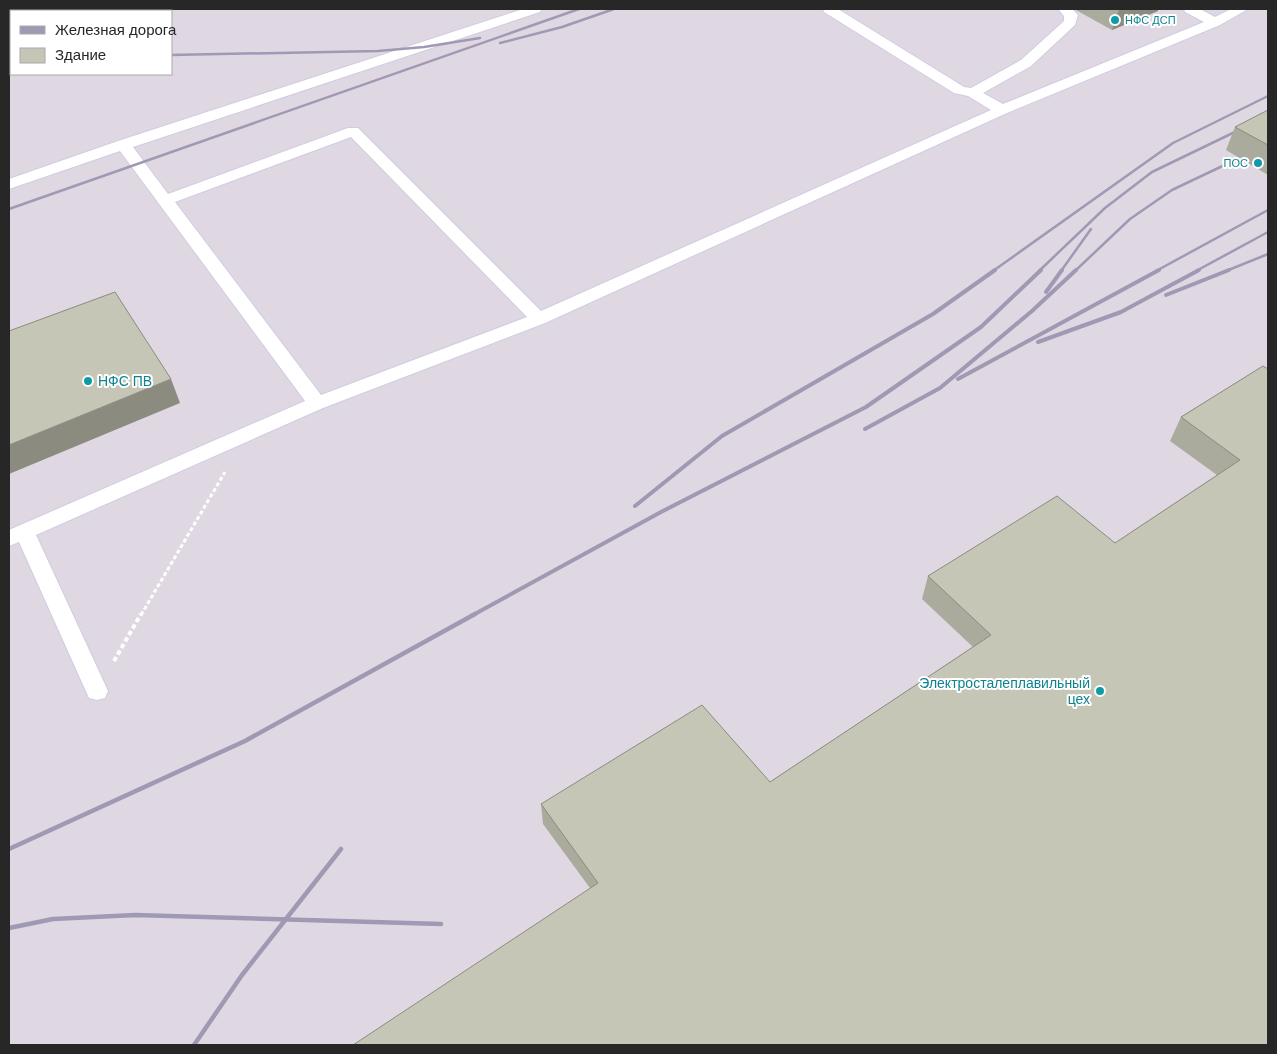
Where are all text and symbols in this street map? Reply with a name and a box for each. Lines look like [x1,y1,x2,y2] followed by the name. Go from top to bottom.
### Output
[10,10,172,75] legend
[1109,14,1121,26] marker: НФС ДСП
[1125,14,1176,26] place label: НФС ДСП
[55,21,177,38] text: Железная дорога
[55,46,106,63] text: Здание
[1224,157,1248,169] place label: ПОС
[1252,157,1264,169] marker: ПОС
[98,373,152,389] place label: НФС ПВ
[82,375,94,387] marker: НФС ПВ
[919,675,1090,707] place label: Электросталеплавильный цех
[1094,685,1106,697] marker: Электросталеплавильный цех

